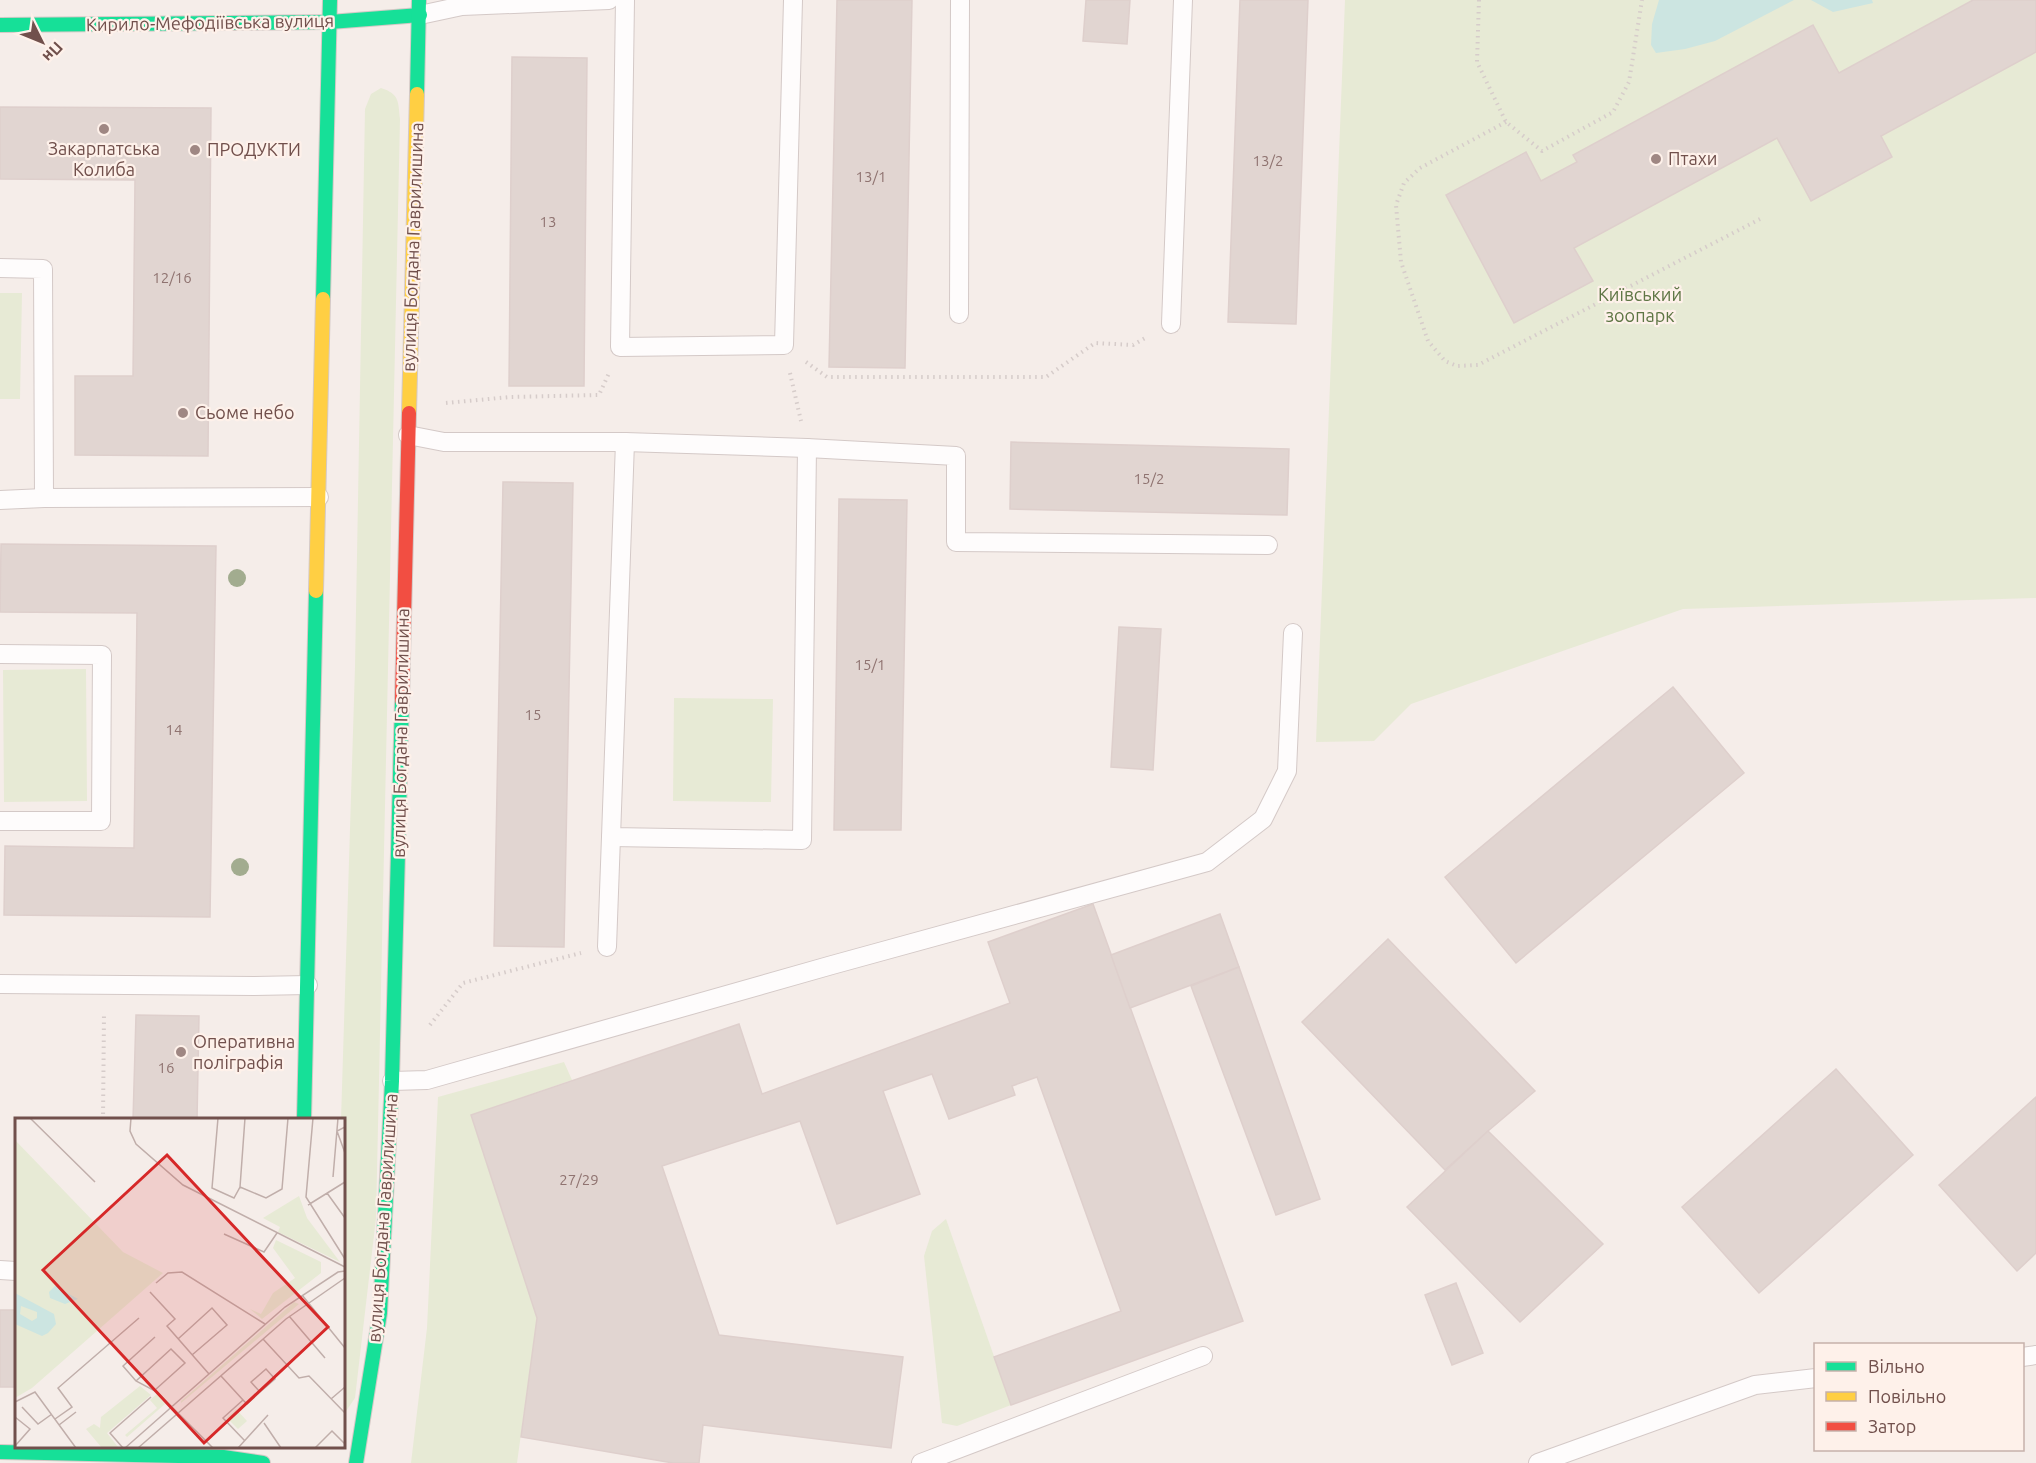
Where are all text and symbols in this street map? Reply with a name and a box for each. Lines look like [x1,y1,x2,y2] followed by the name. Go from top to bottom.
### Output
[86,10,334,34] street label: Кирило-Мефодіївська вулиця
[12,12,72,72] north arrow
[39,38,67,66] text: Пн
[97,122,111,136] marker: Закарпатська Колиба
[398,122,426,372] street label: вулиця Богдана Гаврилишина
[48,138,160,179] place label: Закарпатська Колиба
[207,139,301,159] place label: ПРОДУКТИ
[188,143,202,157] marker: ПРОДУКТИ
[1668,148,1717,168] place label: Птахи
[1253,152,1283,169] house number: 13/2
[1649,152,1663,166] marker: Птахи
[856,168,886,185] house number: 13/1
[540,213,556,230] house number: 13
[152,269,192,286] house number: 12/16
[1598,284,1682,325] park label: Київський зоопарк
[195,402,295,422] place label: Сьоме небо
[176,406,190,420] marker: Сьоме небо
[1134,470,1164,487] house number: 15/2
[388,608,412,858] street label: вулиця Богдана Гаврилишина
[855,656,885,673] house number: 15/1
[525,706,541,723] house number: 15
[166,721,182,738] house number: 14
[193,1031,295,1072] place label: Оперативна поліграфія
[174,1045,188,1059] marker: Оперативна поліграфія
[158,1059,174,1076] house number: 16
[363,1093,401,1343] street label: вулиця Богдана Гаврилишина
[15,1118,345,1448] inset map
[559,1171,599,1188] house number: 27/29
[1814,1343,2024,1451] legend
[1868,1356,1925,1376] text: Вільно
[1868,1386,1946,1406] text: Повільно
[1868,1416,1916,1436] text: Затор

